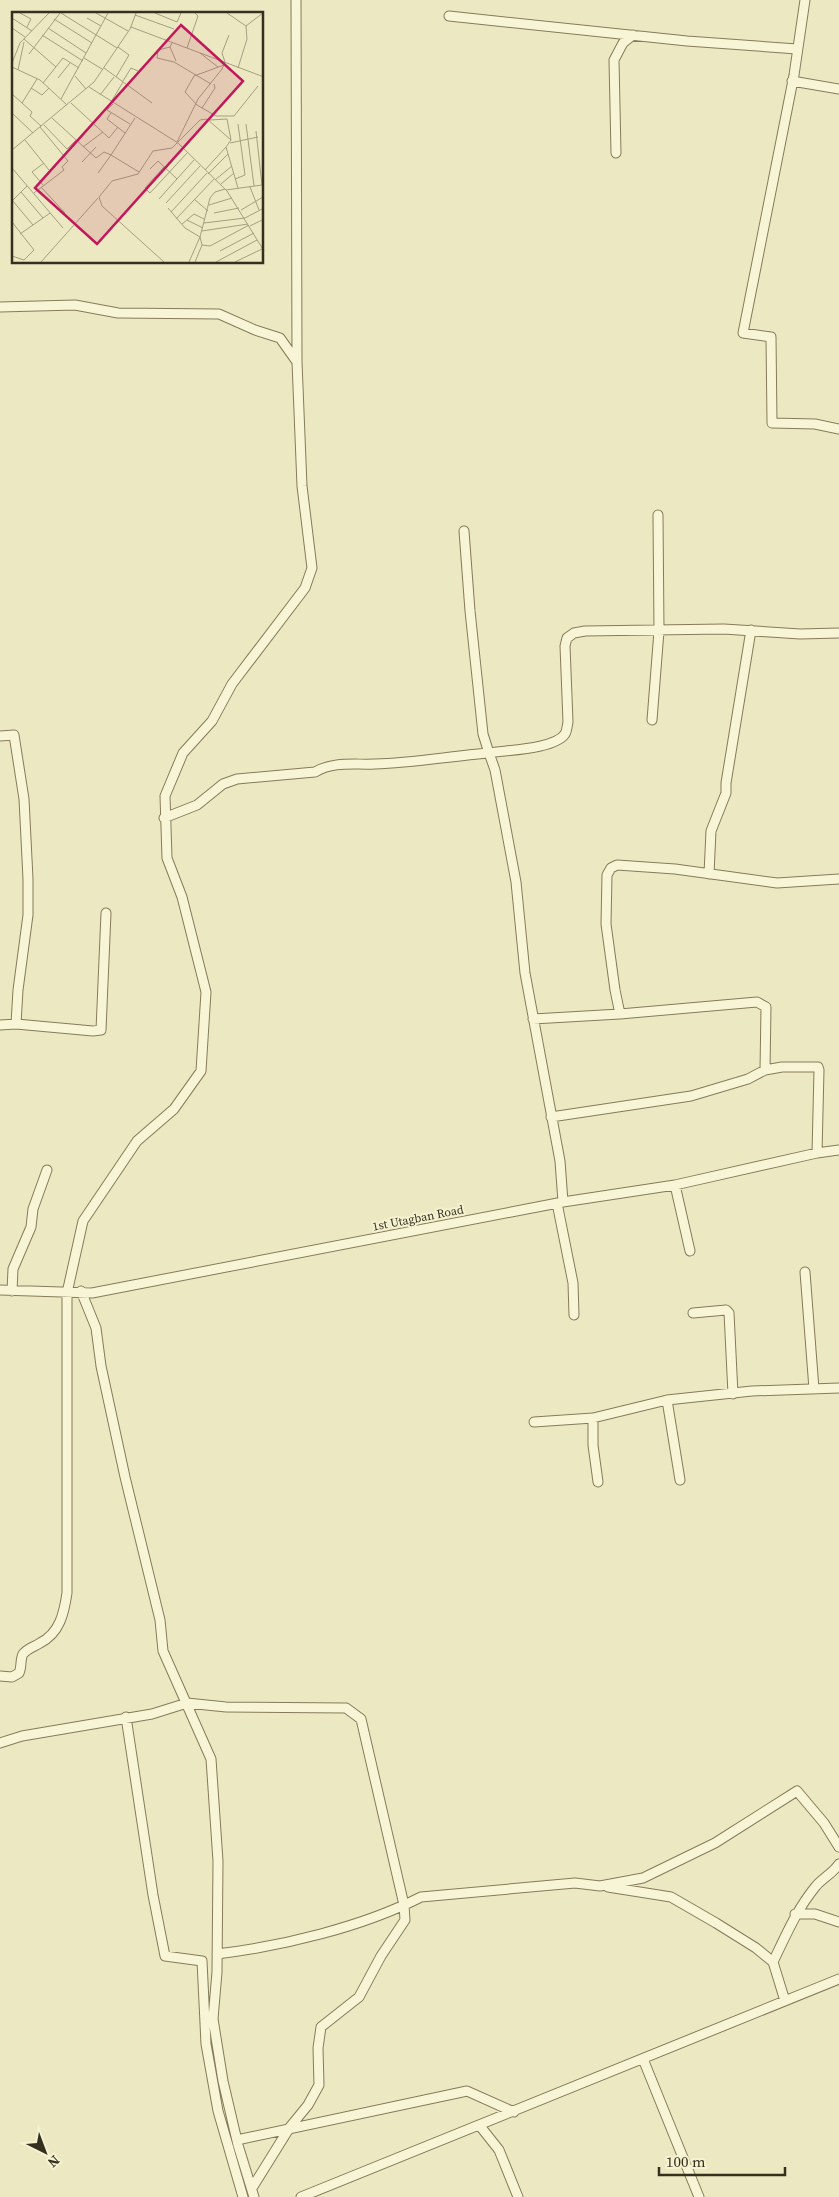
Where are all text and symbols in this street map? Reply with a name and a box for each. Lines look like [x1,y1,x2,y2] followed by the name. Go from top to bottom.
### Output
[12,12,264,264] inset map
[371,1201,465,1235] street label: 1st Utagban Road
[20,2127,70,2177] north arrow
[659,2144,785,2176] scale bar
[43,2151,64,2173] text: N
[666,2151,706,2172] text: 100 m

